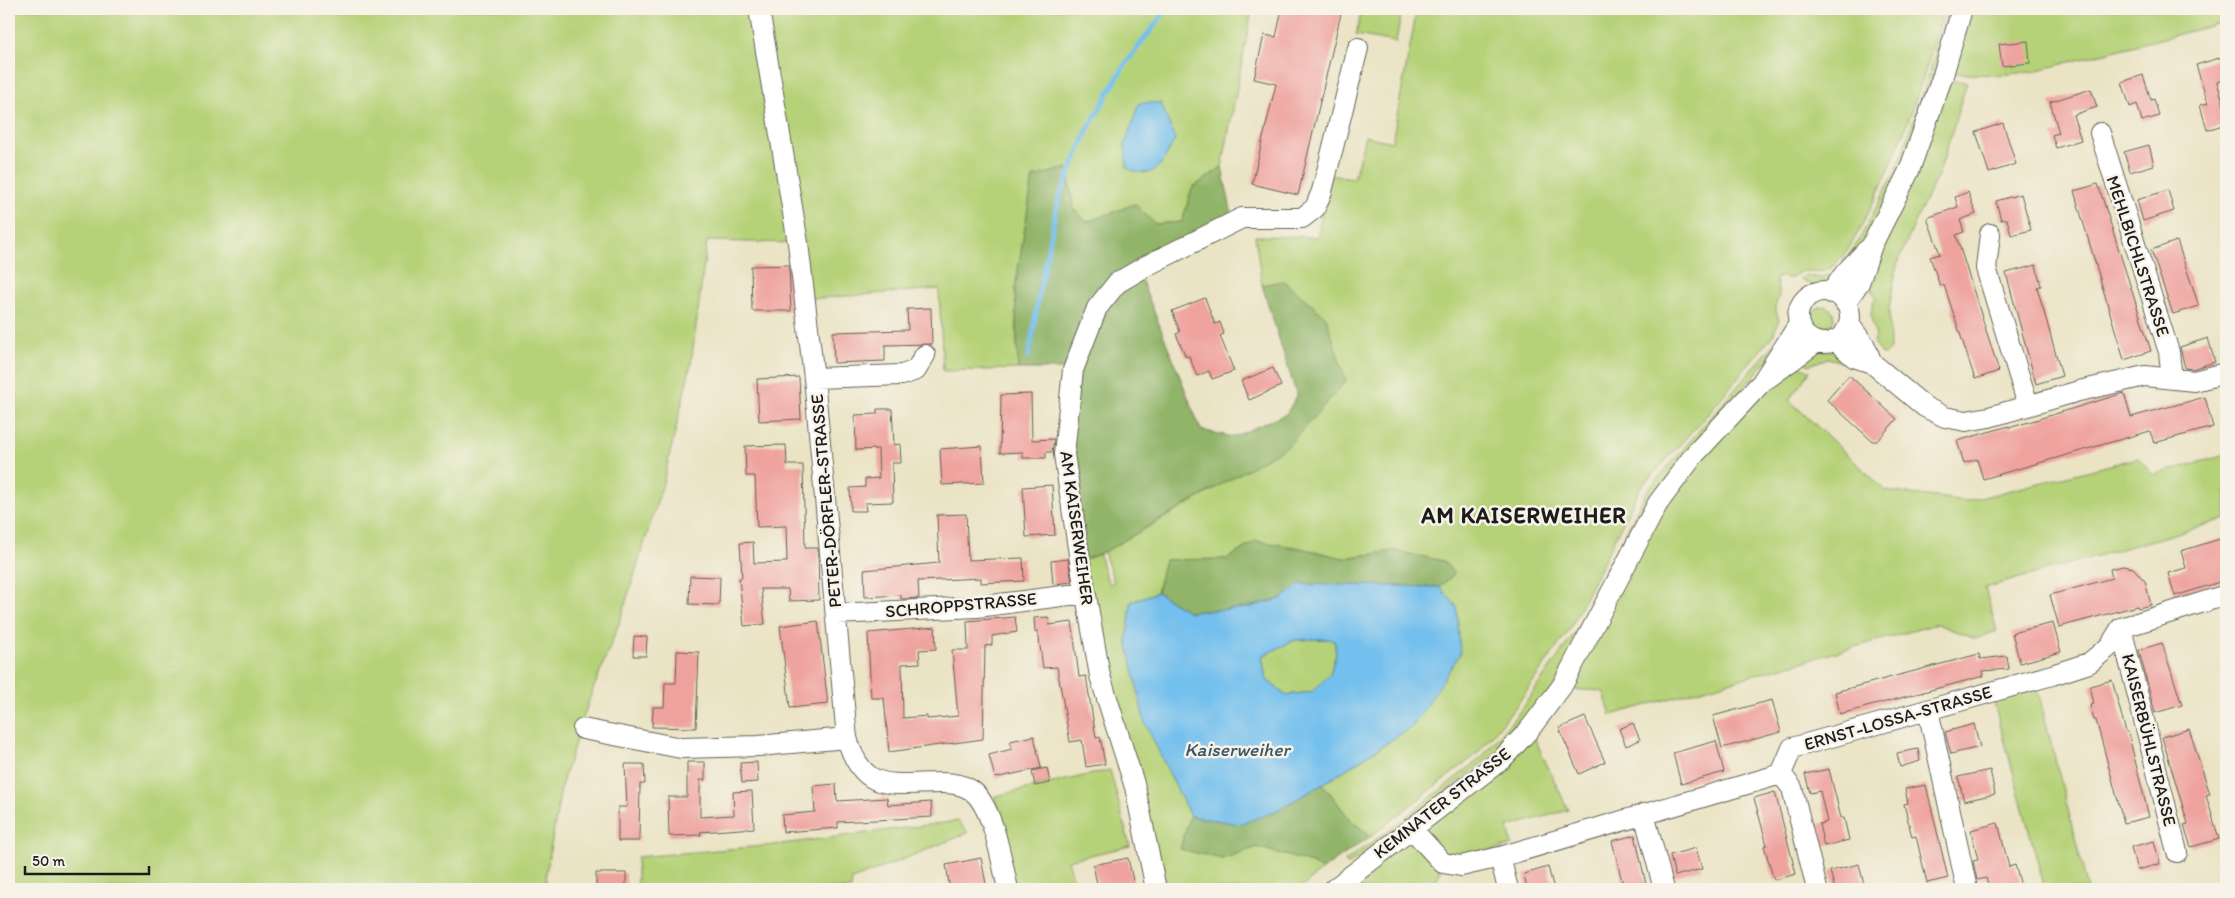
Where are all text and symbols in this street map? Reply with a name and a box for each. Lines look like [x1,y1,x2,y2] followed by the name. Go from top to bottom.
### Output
[2102,173,2174,339] street label: MEHLBICHLSTRASSE
[806,393,846,609] street label: PETER-DÖRFLER-STRASSE
[1055,449,1099,607] street label: AM KAISERWEIHER
[1420,502,1627,529] district label: AM KAISERWEIHER
[884,587,1038,623] street label: SCHROPPSTRASSE
[2117,651,2181,829] street label: KAISERBÜHLSTRASSE
[1802,681,1994,755] street label: ERNST-LOSSA-STRASSE
[1184,738,1291,761] water label: Kaiserweiher
[1369,743,1515,863] street label: KEMNATER STRASSE
[25,843,149,875] scale bar
[32,852,65,870] text: 50 m

